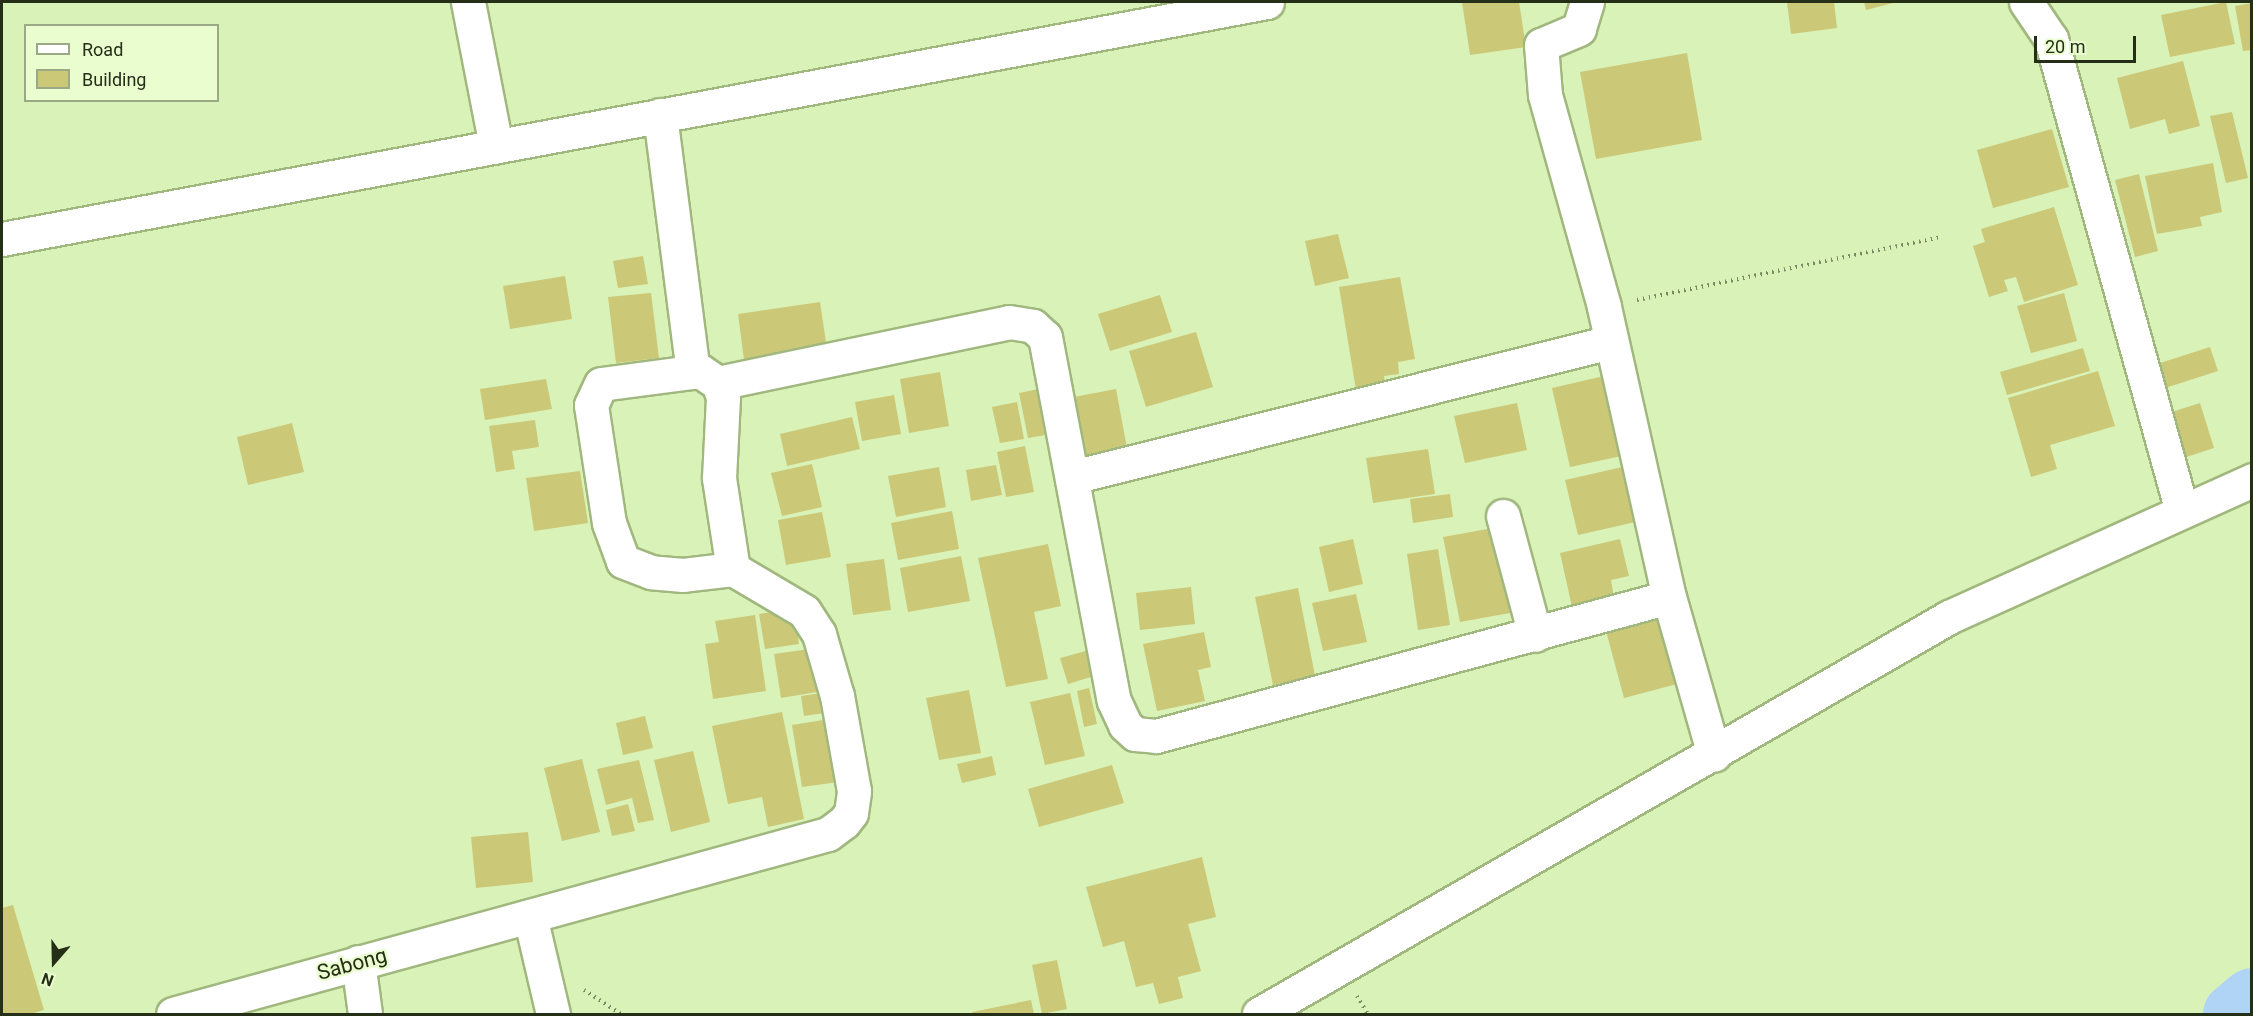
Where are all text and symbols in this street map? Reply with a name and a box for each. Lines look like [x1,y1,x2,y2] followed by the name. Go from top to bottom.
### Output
[24,24,219,102] legend
[2037,24,2139,62] scale bar
[2045,36,2085,57] text: 20 m
[82,39,123,60] text: Road
[82,69,146,90] text: Building
[24,932,84,992] north arrow
[314,943,390,985] street label: Sabong
[39,969,56,990] text: N

